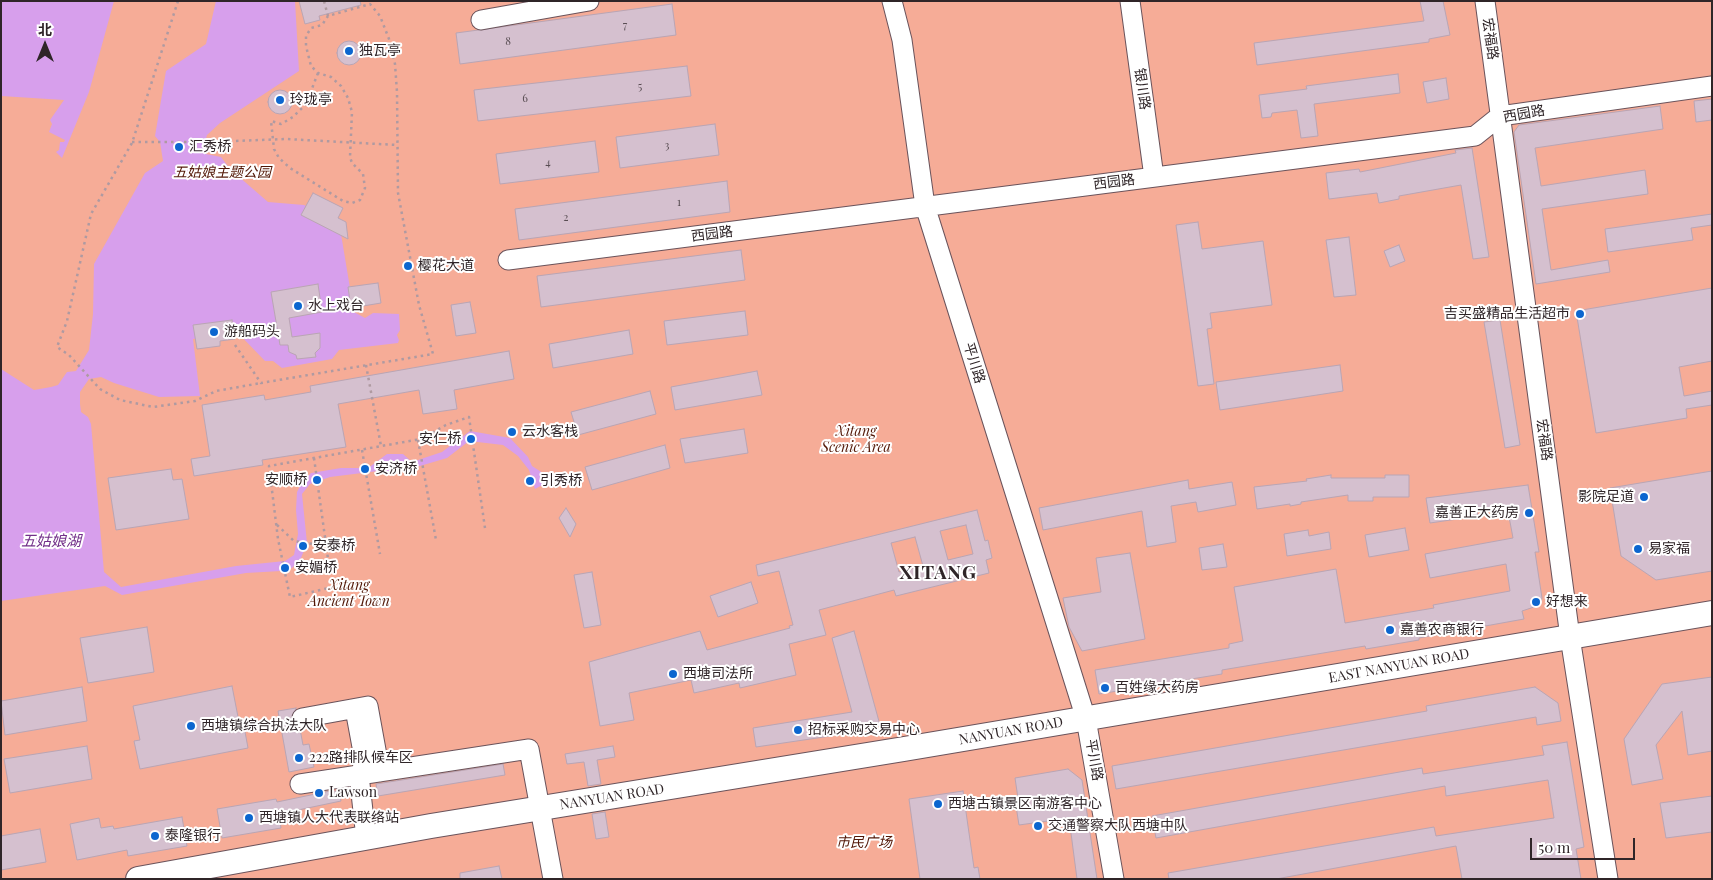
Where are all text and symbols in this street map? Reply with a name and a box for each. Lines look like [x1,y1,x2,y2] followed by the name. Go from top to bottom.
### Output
[1479,17,1501,61] street label: 宏福路
[623,19,627,33] house number: 7
[20,20,70,70] north arrow
[38,20,52,39] text: 北
[505,35,511,49] house number: 8
[359,43,401,59] place label: 独瓦亭
[343,45,355,57] marker: 独瓦亭
[1131,67,1153,111] street label: 银川路
[638,80,642,94] house number: 5
[290,92,332,108] place label: 玲珑亭
[522,92,528,106] house number: 6
[274,94,286,106] marker: 玲珑亭
[1502,102,1546,126] street label: 西园路
[189,139,231,155] place label: 汇秀桥
[665,139,669,153] house number: 3
[173,141,185,153] marker: 汇秀桥
[545,156,551,170] house number: 4
[173,165,271,181] park label: 五姑娘主题公园
[1092,171,1136,193] street label: 西园路
[677,196,681,210] house number: 1
[563,211,569,225] house number: 2
[690,223,734,245] street label: 西园路
[418,258,474,274] place label: 樱花大道
[402,260,414,272] marker: 樱花大道
[308,298,364,314] place label: 水上戏台
[292,300,304,312] marker: 水上戏台
[1444,306,1570,322] place label: 吉买盛精品生活超市
[1574,308,1586,320] marker: 吉买盛精品生活超市
[224,324,280,340] place label: 游船码头
[208,326,220,338] marker: 游船码头
[960,340,988,386] street label: 平川路
[1533,418,1555,462] street label: 宏福路
[522,424,578,440] place label: 云水客栈
[821,424,891,457] park label: Xitang Scenic Area
[506,426,518,438] marker: 云水客栈
[419,431,461,447] place label: 安仁桥
[465,433,477,445] marker: 安仁桥
[375,461,417,477] place label: 安济桥
[359,463,371,475] marker: 安济桥
[265,472,307,488] place label: 安顺桥
[540,473,582,489] place label: 引秀桥
[311,474,323,486] marker: 安顺桥
[524,475,536,487] marker: 引秀桥
[1578,489,1634,505] place label: 影院足道
[1638,491,1650,503] marker: 影院足道
[1435,505,1519,521] place label: 嘉善正大药房
[1523,507,1535,519] marker: 嘉善正大药房
[21,532,81,550] water label: 五姑娘湖
[313,538,355,554] place label: 安泰桥
[297,540,309,552] marker: 安泰桥
[1648,541,1690,557] place label: 易家福
[1632,543,1644,555] marker: 易家福
[295,560,337,576] place label: 安媚桥
[279,562,291,574] marker: 安媚桥
[898,562,978,584] district label: XITANG
[308,578,390,610] park label: Xitang Ancient Town
[1546,594,1588,610] place label: 好想来
[1530,596,1542,608] marker: 好想来
[1400,622,1484,638] place label: 嘉善农商银行
[1384,624,1396,636] marker: 嘉善农商银行
[1327,645,1471,687] street label: EAST NANYUAN ROAD
[683,666,753,682] place label: 西塘司法所
[667,668,679,680] marker: 西塘司法所
[1115,680,1199,696] place label: 百姓缘大药房
[1099,682,1111,694] marker: 百姓缘大药房
[958,714,1064,748] street label: NANYUAN ROAD
[201,718,327,734] place label: 西塘镇综合执法大队
[185,720,197,732] marker: 西塘镇综合执法大队
[808,722,920,738] place label: 招标采购交易中心
[792,724,804,736] marker: 招标采购交易中心
[1082,738,1106,782] street label: 平川路
[309,750,413,766] place label: 222路排队候车区
[293,752,305,764] marker: 222路排队候车区
[559,780,665,814] street label: NANYUAN ROAD
[329,785,377,801] place label: Lawson
[313,787,325,799] marker: Lawson
[948,796,1102,812] place label: 西塘古镇景区南游客中心
[932,798,944,810] marker: 西塘古镇景区南游客中心
[259,810,399,826] place label: 西塘镇人大代表联络站
[243,812,255,824] marker: 西塘镇人大代表联络站
[1048,818,1188,834] place label: 交通警察大队西塘中队
[1032,820,1044,832] marker: 交通警察大队西塘中队
[165,828,221,844] place label: 泰隆银行
[1533,828,1638,860] scale bar
[149,830,161,842] marker: 泰隆银行
[836,835,892,851] park label: 市民广场
[1538,837,1570,857] text: 50 m

